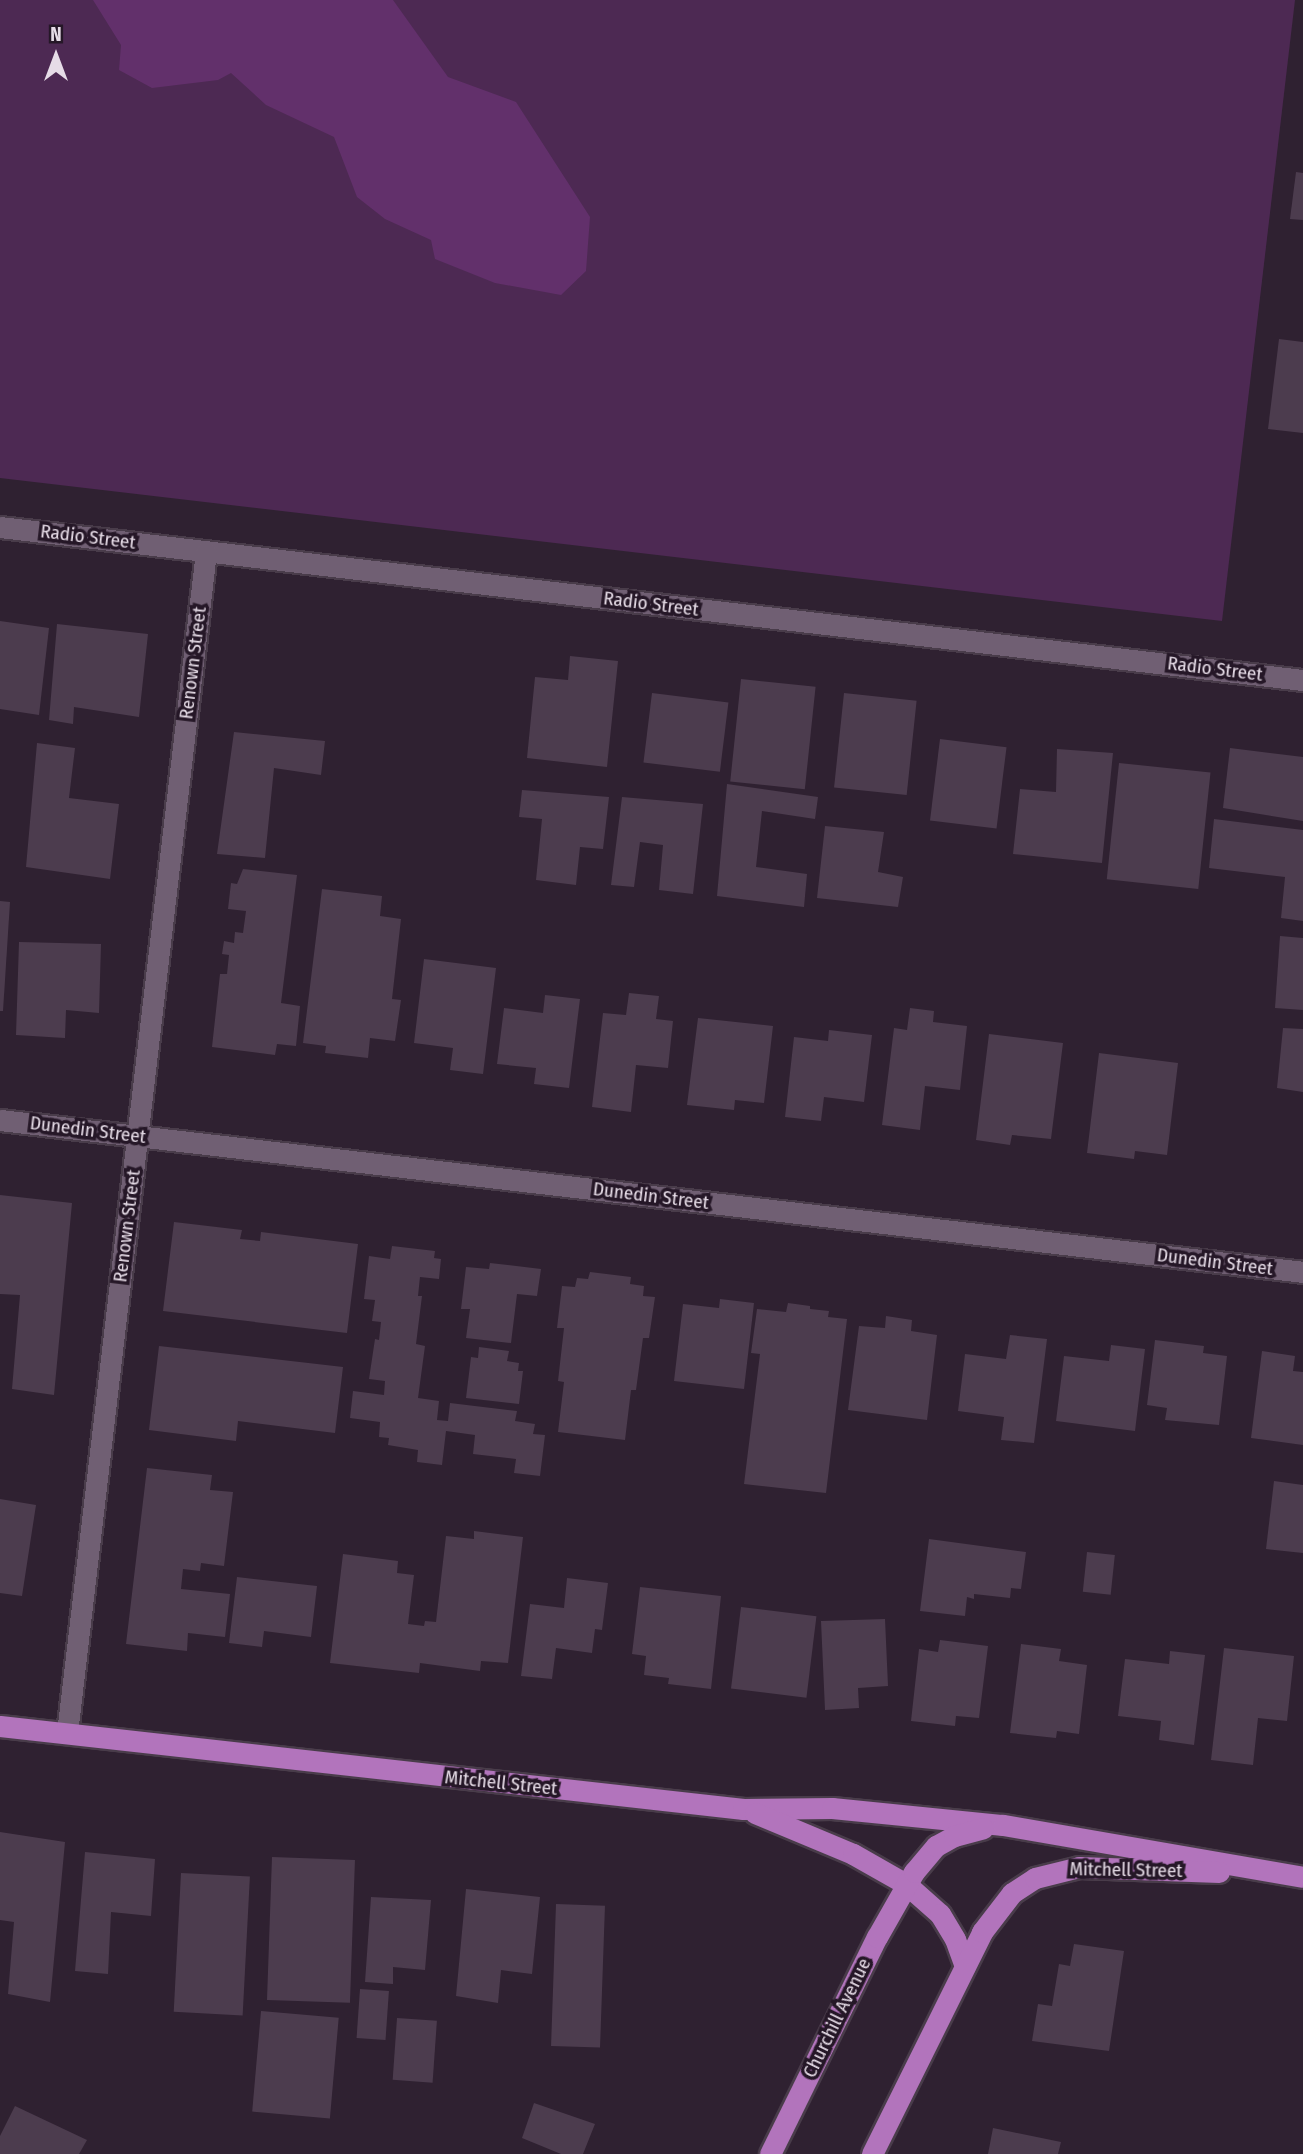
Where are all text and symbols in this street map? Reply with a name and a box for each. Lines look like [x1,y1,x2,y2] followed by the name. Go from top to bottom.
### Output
[21,21,91,91] north arrow
[50,23,62,46] text: N
[39,520,137,554] street label: Radio Street
[602,587,700,621] street label: Radio Street
[175,605,211,721] street label: Renown Street
[1166,652,1264,686] street label: Radio Street
[29,1112,147,1148] street label: Dunedin Street
[109,1168,145,1284] street label: Renown Street
[592,1178,710,1214] street label: Dunedin Street
[1156,1244,1274,1280] street label: Dunedin Street
[444,1766,558,1800] street label: Mitchell Street
[1069,1858,1183,1882] street label: Mitchell Street
[798,1955,876,2081] street label: Churchill Avenue

